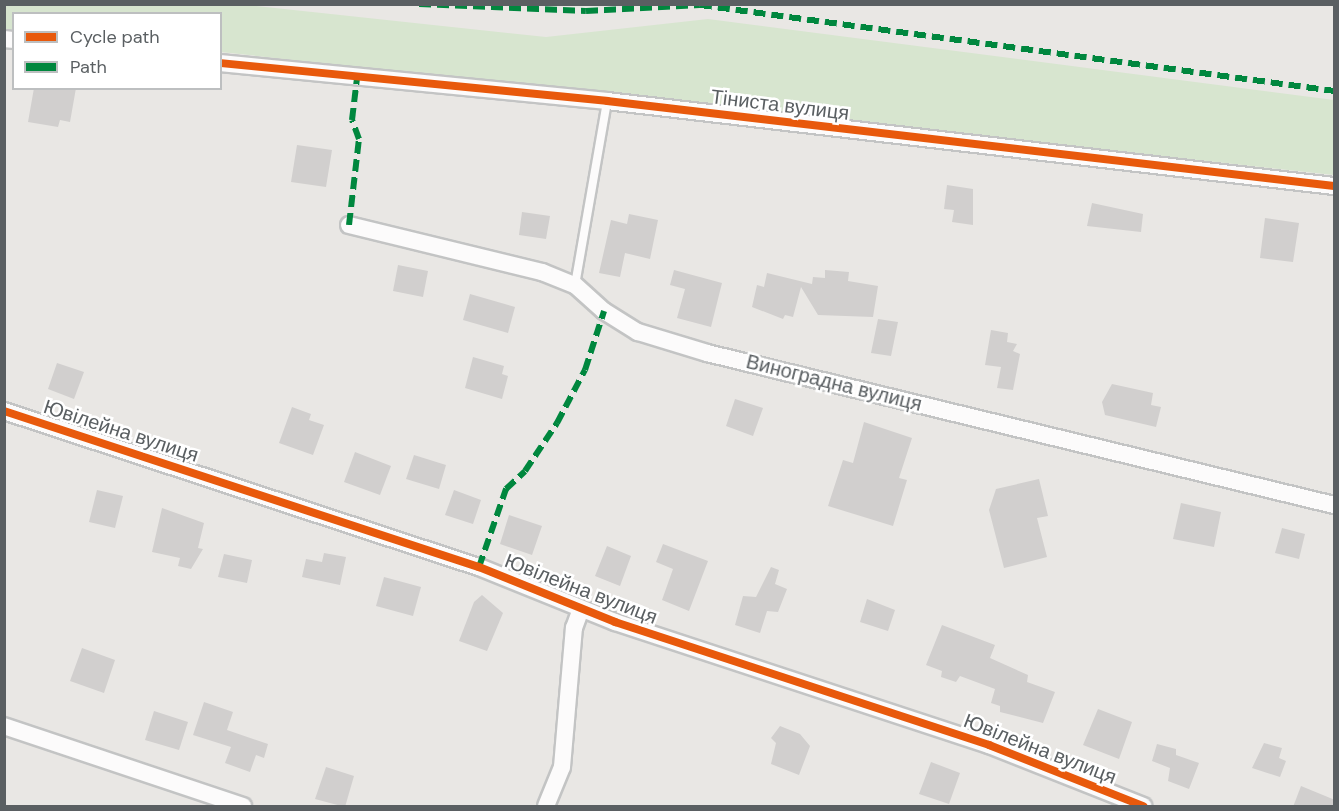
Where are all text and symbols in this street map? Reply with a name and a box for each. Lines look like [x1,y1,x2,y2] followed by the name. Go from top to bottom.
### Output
[12,12,222,90] legend
[70,25,160,49] text: Cycle path
[70,55,107,79] text: Path
[709,85,851,125] street label: Тіниста вулиця
[744,350,924,416] street label: Виноградна вулиця
[40,395,202,467] street label: Ювілейна вулиця
[501,549,661,629] street label: Ювілейна вулиця
[960,709,1120,789] street label: Ювілейна вулиця

